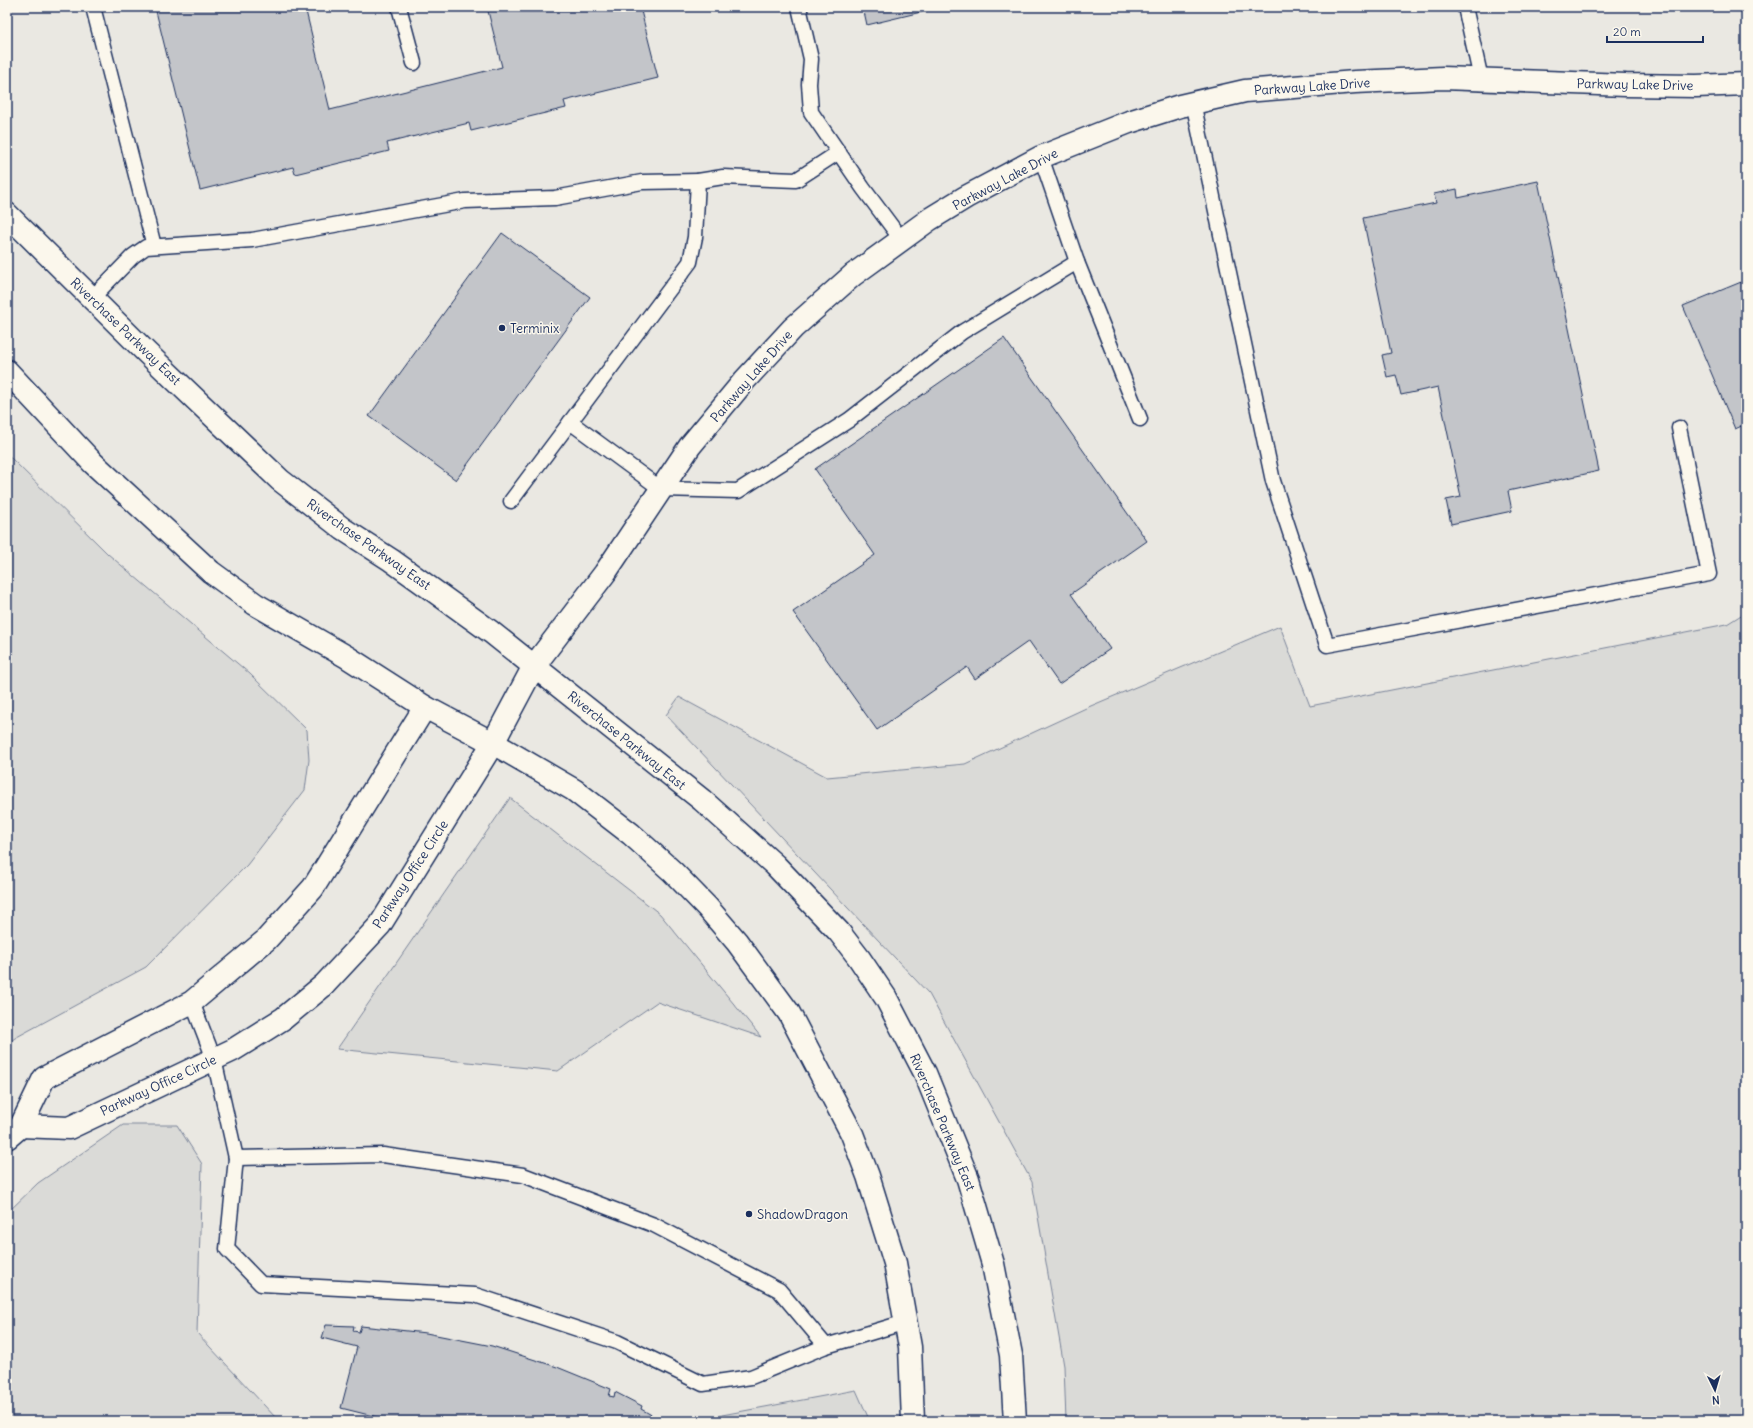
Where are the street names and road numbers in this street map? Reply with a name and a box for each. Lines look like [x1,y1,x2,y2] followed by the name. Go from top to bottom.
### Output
[1253,74,1371,99] street label: Parkway Lake Drive
[1577,75,1693,94] street label: Parkway Lake Drive
[950,145,1061,214] street label: Parkway Lake Drive
[67,274,185,389] street label: Riverchase Parkway East
[707,327,796,426] street label: Parkway Lake Drive
[303,495,434,594] street label: Riverchase Parkway East
[564,687,690,794] street label: Riverchase Parkway East
[369,817,452,932] street label: Parkway Office Circle
[97,1051,219,1120] street label: Parkway Office Circle
[906,1051,979,1194] street label: Riverchase Parkway East

